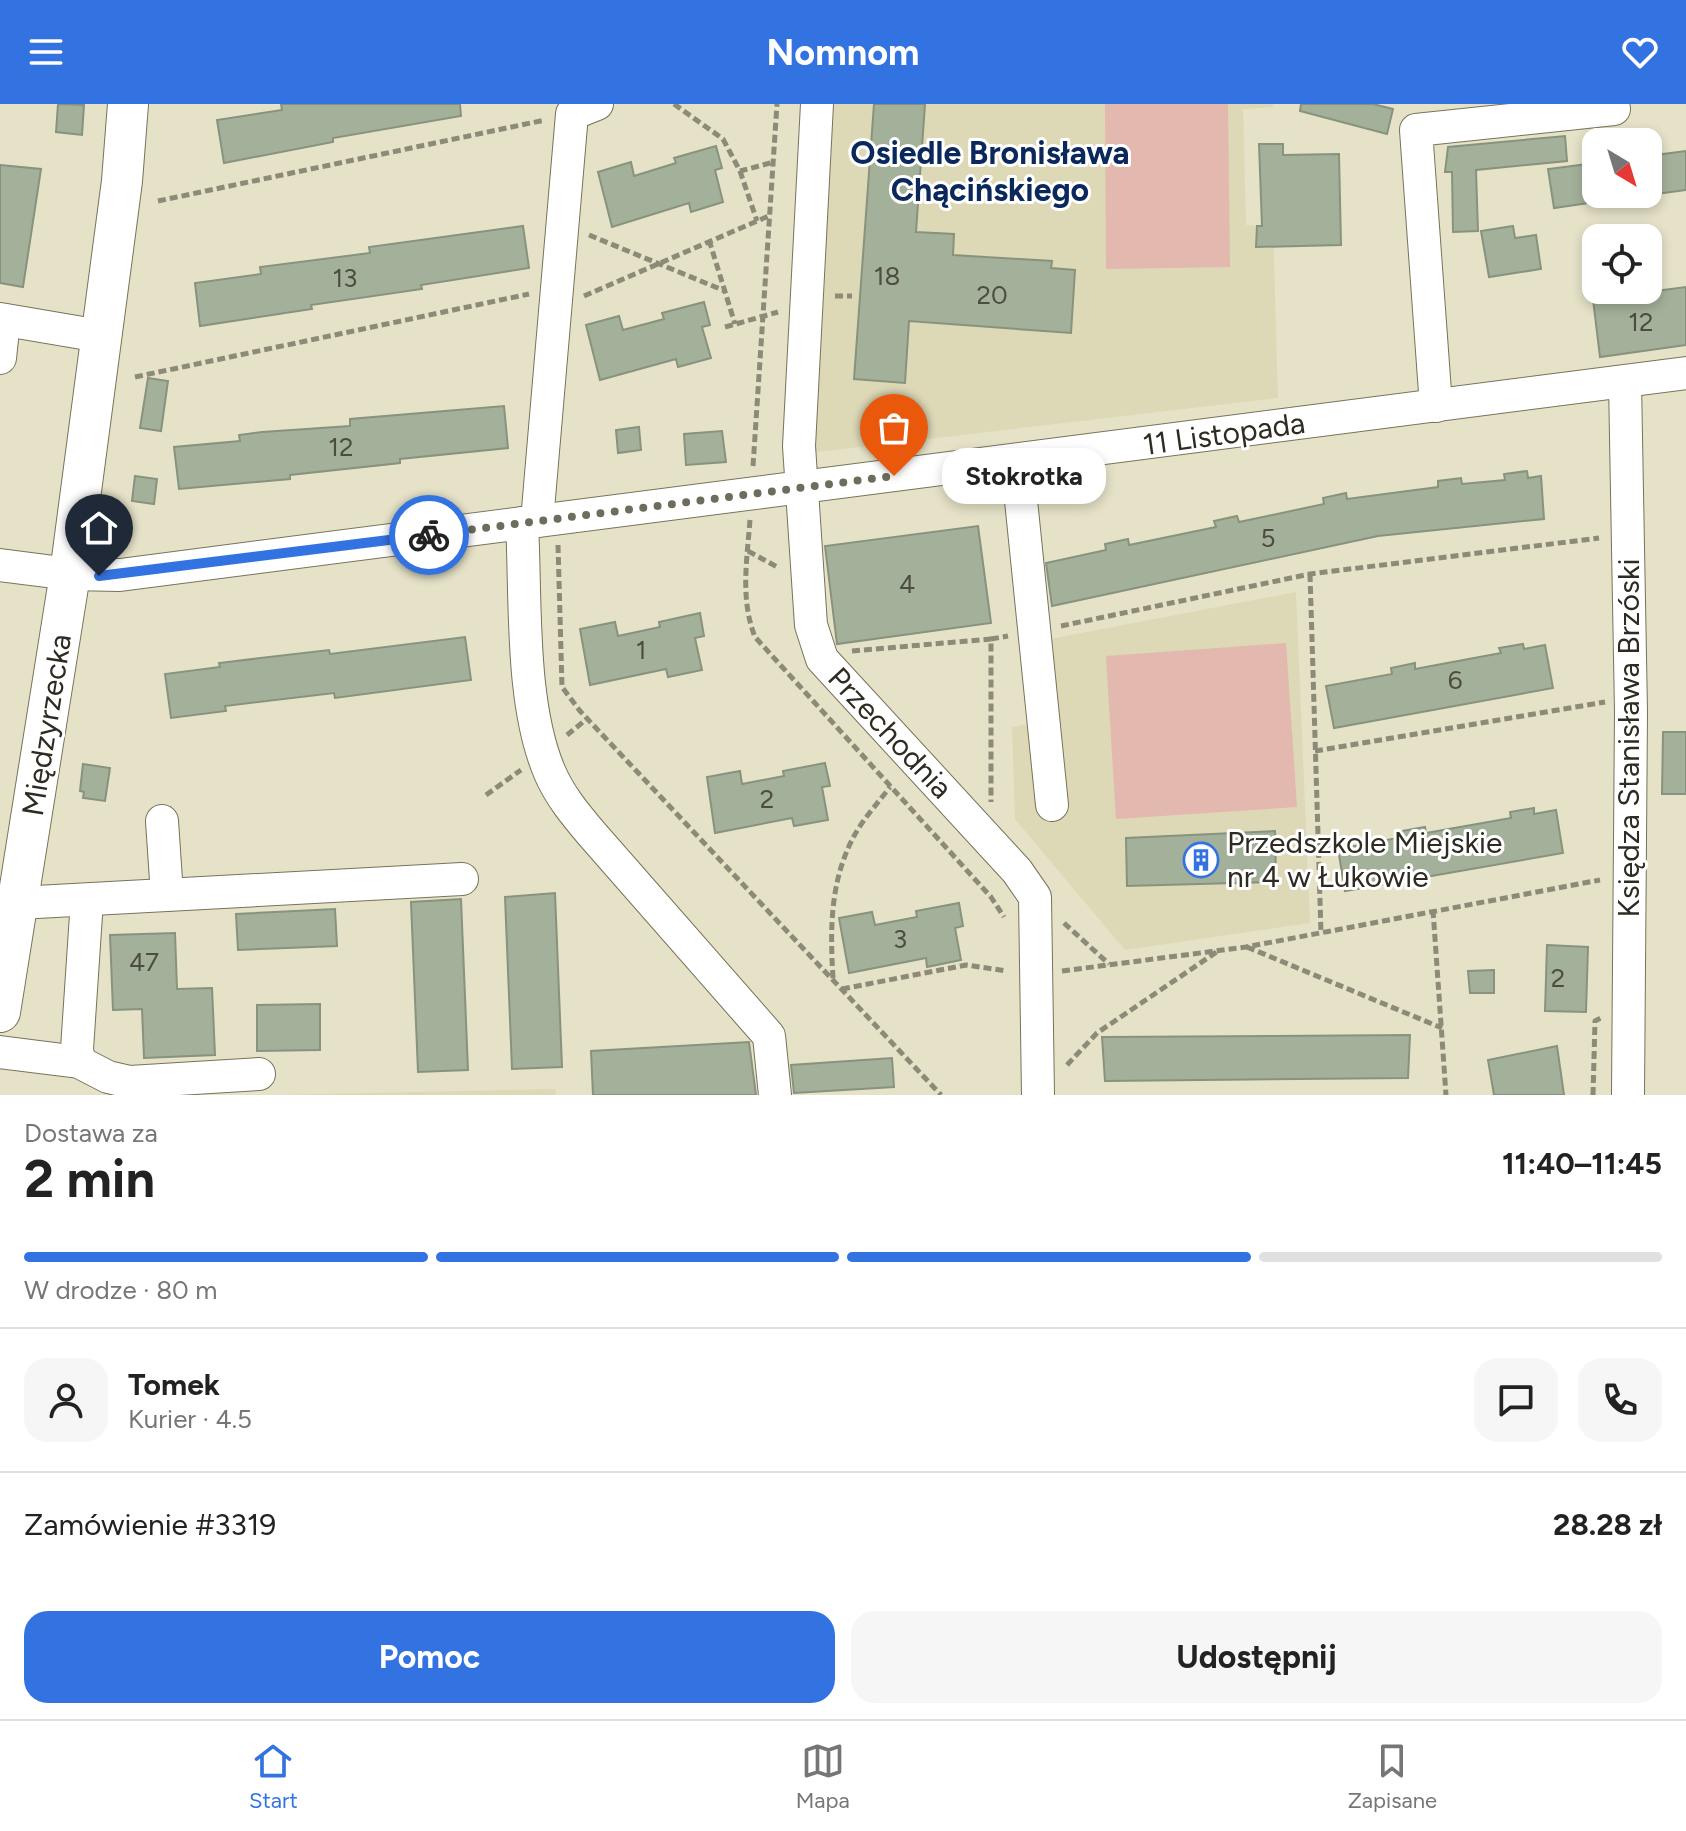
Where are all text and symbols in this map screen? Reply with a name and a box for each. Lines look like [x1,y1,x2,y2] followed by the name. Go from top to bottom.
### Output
[24,30,68,74] icon: menu
[1618,30,1662,74] icon: heart
[767,31,919,74] text: Nomnom
[1582,128,1662,208] north arrow
[1582,128,1662,304] map controls
[850,134,1130,209] district label: Osiedle Bronisława Chącińskiego
[1582,224,1662,304] button: locate
[874,260,900,292] house number: 18
[333,262,357,294] house number: 13
[976,279,1008,311] house number: 20
[1628,306,1654,338] house number: 12
[860,394,928,476] pin
[1140,404,1307,463] street label: 11 Listopada
[872,406,916,450] icon: bag
[328,431,354,463] house number: 12
[942,448,1106,504] callout: Stokrotka
[965,460,1083,492] text: Stokrotka
[65,494,133,576] pin
[389,495,469,575] courier
[77,506,121,550] icon: home
[407,513,451,557] icon: bike
[1261,522,1275,554] house number: 5
[1610,559,1647,917] street label: Księdza Stanisława Brzóski
[899,568,915,600] house number: 4
[14,631,79,819] street label: Międzyrzecka
[636,634,646,666] house number: 1
[820,660,960,806] street label: Przechodnia
[1448,664,1462,696] house number: 6
[760,783,774,815] house number: 2
[1227,824,1502,895] place label: Przedszkole Miejskie nr 4 w Łukowie
[1182,841,1220,879] building icon: Przedszkole Miejskie nr 4 w Łukowie
[893,923,907,955] house number: 3
[129,946,159,978] house number: 47
[1551,962,1565,994] house number: 2
[24,1117,158,1149] text: Dostawa za
[1502,1145,1662,1182] text: 11:40–11:45
[24,1148,155,1210] text: 2 min
[24,1274,217,1306] text: W drodze · 80 m
[24,1358,108,1442] button: person
[1474,1358,1558,1442] button: chat
[1578,1358,1662,1442] button: phone
[128,1366,220,1403] text: Tomek
[128,1403,252,1435] text: Kurier · 4.5
[24,1506,276,1543] text: Zamówienie #3319
[1553,1506,1662,1543] text: 28.28 zł
[24,1611,835,1703] button: Pomoc
[851,1611,1662,1703] button: Udostępnij
[249,1739,298,1814] tab: Start
[796,1739,850,1814] tab: Mapa
[1348,1739,1437,1814] tab: Zapisane

